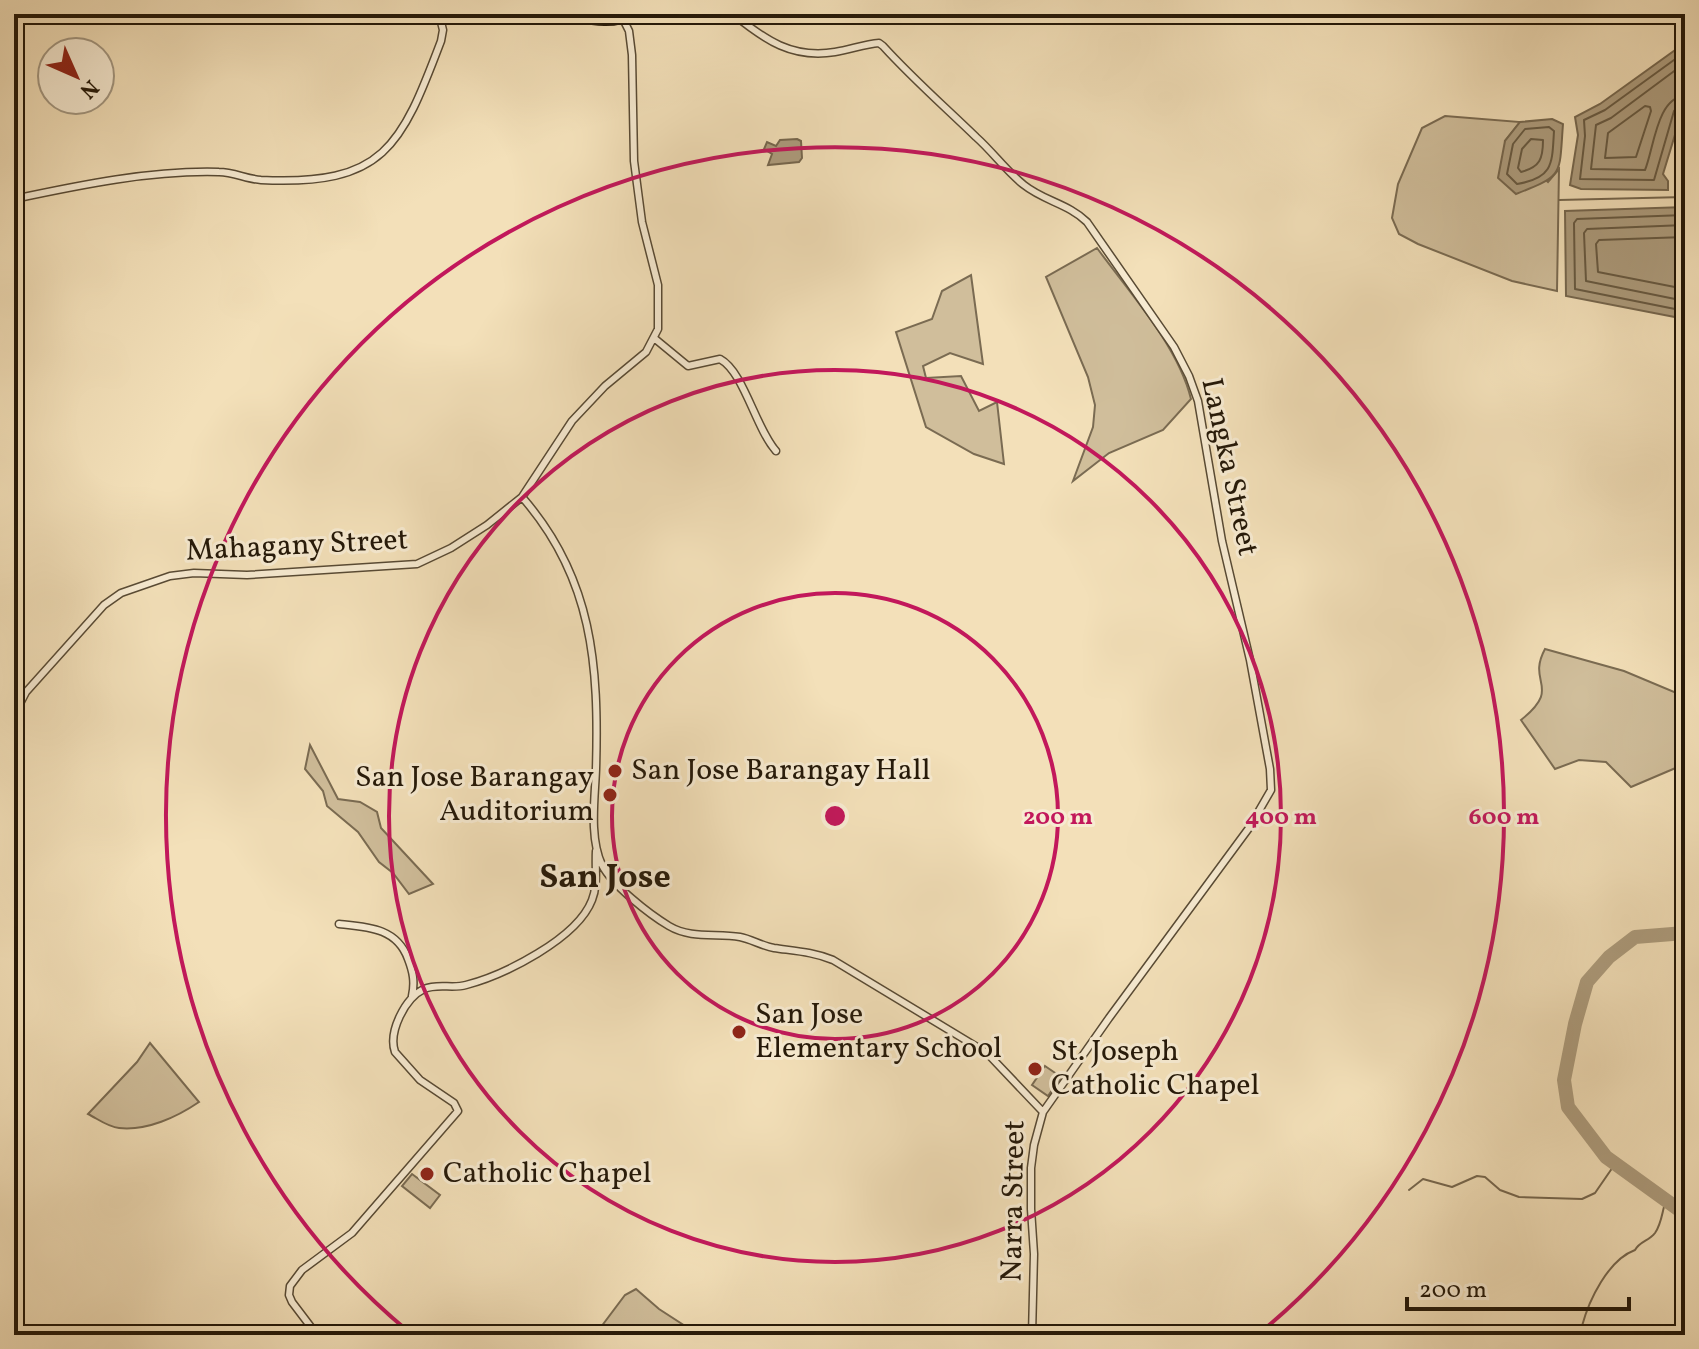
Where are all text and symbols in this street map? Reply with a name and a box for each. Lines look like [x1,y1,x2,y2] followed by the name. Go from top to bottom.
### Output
[36,36,116,116] north arrow
[72,72,105,105] text: N
[1190,374,1268,560] street label: Langka Street
[185,519,409,573] street label: Mahagany Street
[631,750,931,792] place label: San Jose Barangay Hall
[355,757,594,833] place label: San Jose Barangay Auditorium
[606,762,624,780] marker: San Jose Barangay Hall
[601,786,619,804] marker: San Jose Barangay Auditorium
[1023,801,1093,835] text: 200 m
[1245,801,1317,835] text: 400 m
[1469,801,1539,835] text: 600 m
[821,802,849,830] centre of rings
[539,855,671,902] district label: San Jose
[755,994,1002,1070] place label: San Jose Elementary School
[730,1023,748,1041] marker: San Jose Elementary School
[1051,1031,1259,1107] place label: St. Joseph Catholic Chapel
[1026,1060,1044,1078] marker: St. Joseph Catholic Chapel
[992,1120,1036,1282] street label: Narra Street
[443,1153,651,1195] place label: Catholic Chapel
[418,1165,436,1183] marker: Catholic Chapel
[1407,1261,1629,1311] scale bar
[1419,1274,1487,1308] text: 200 m

